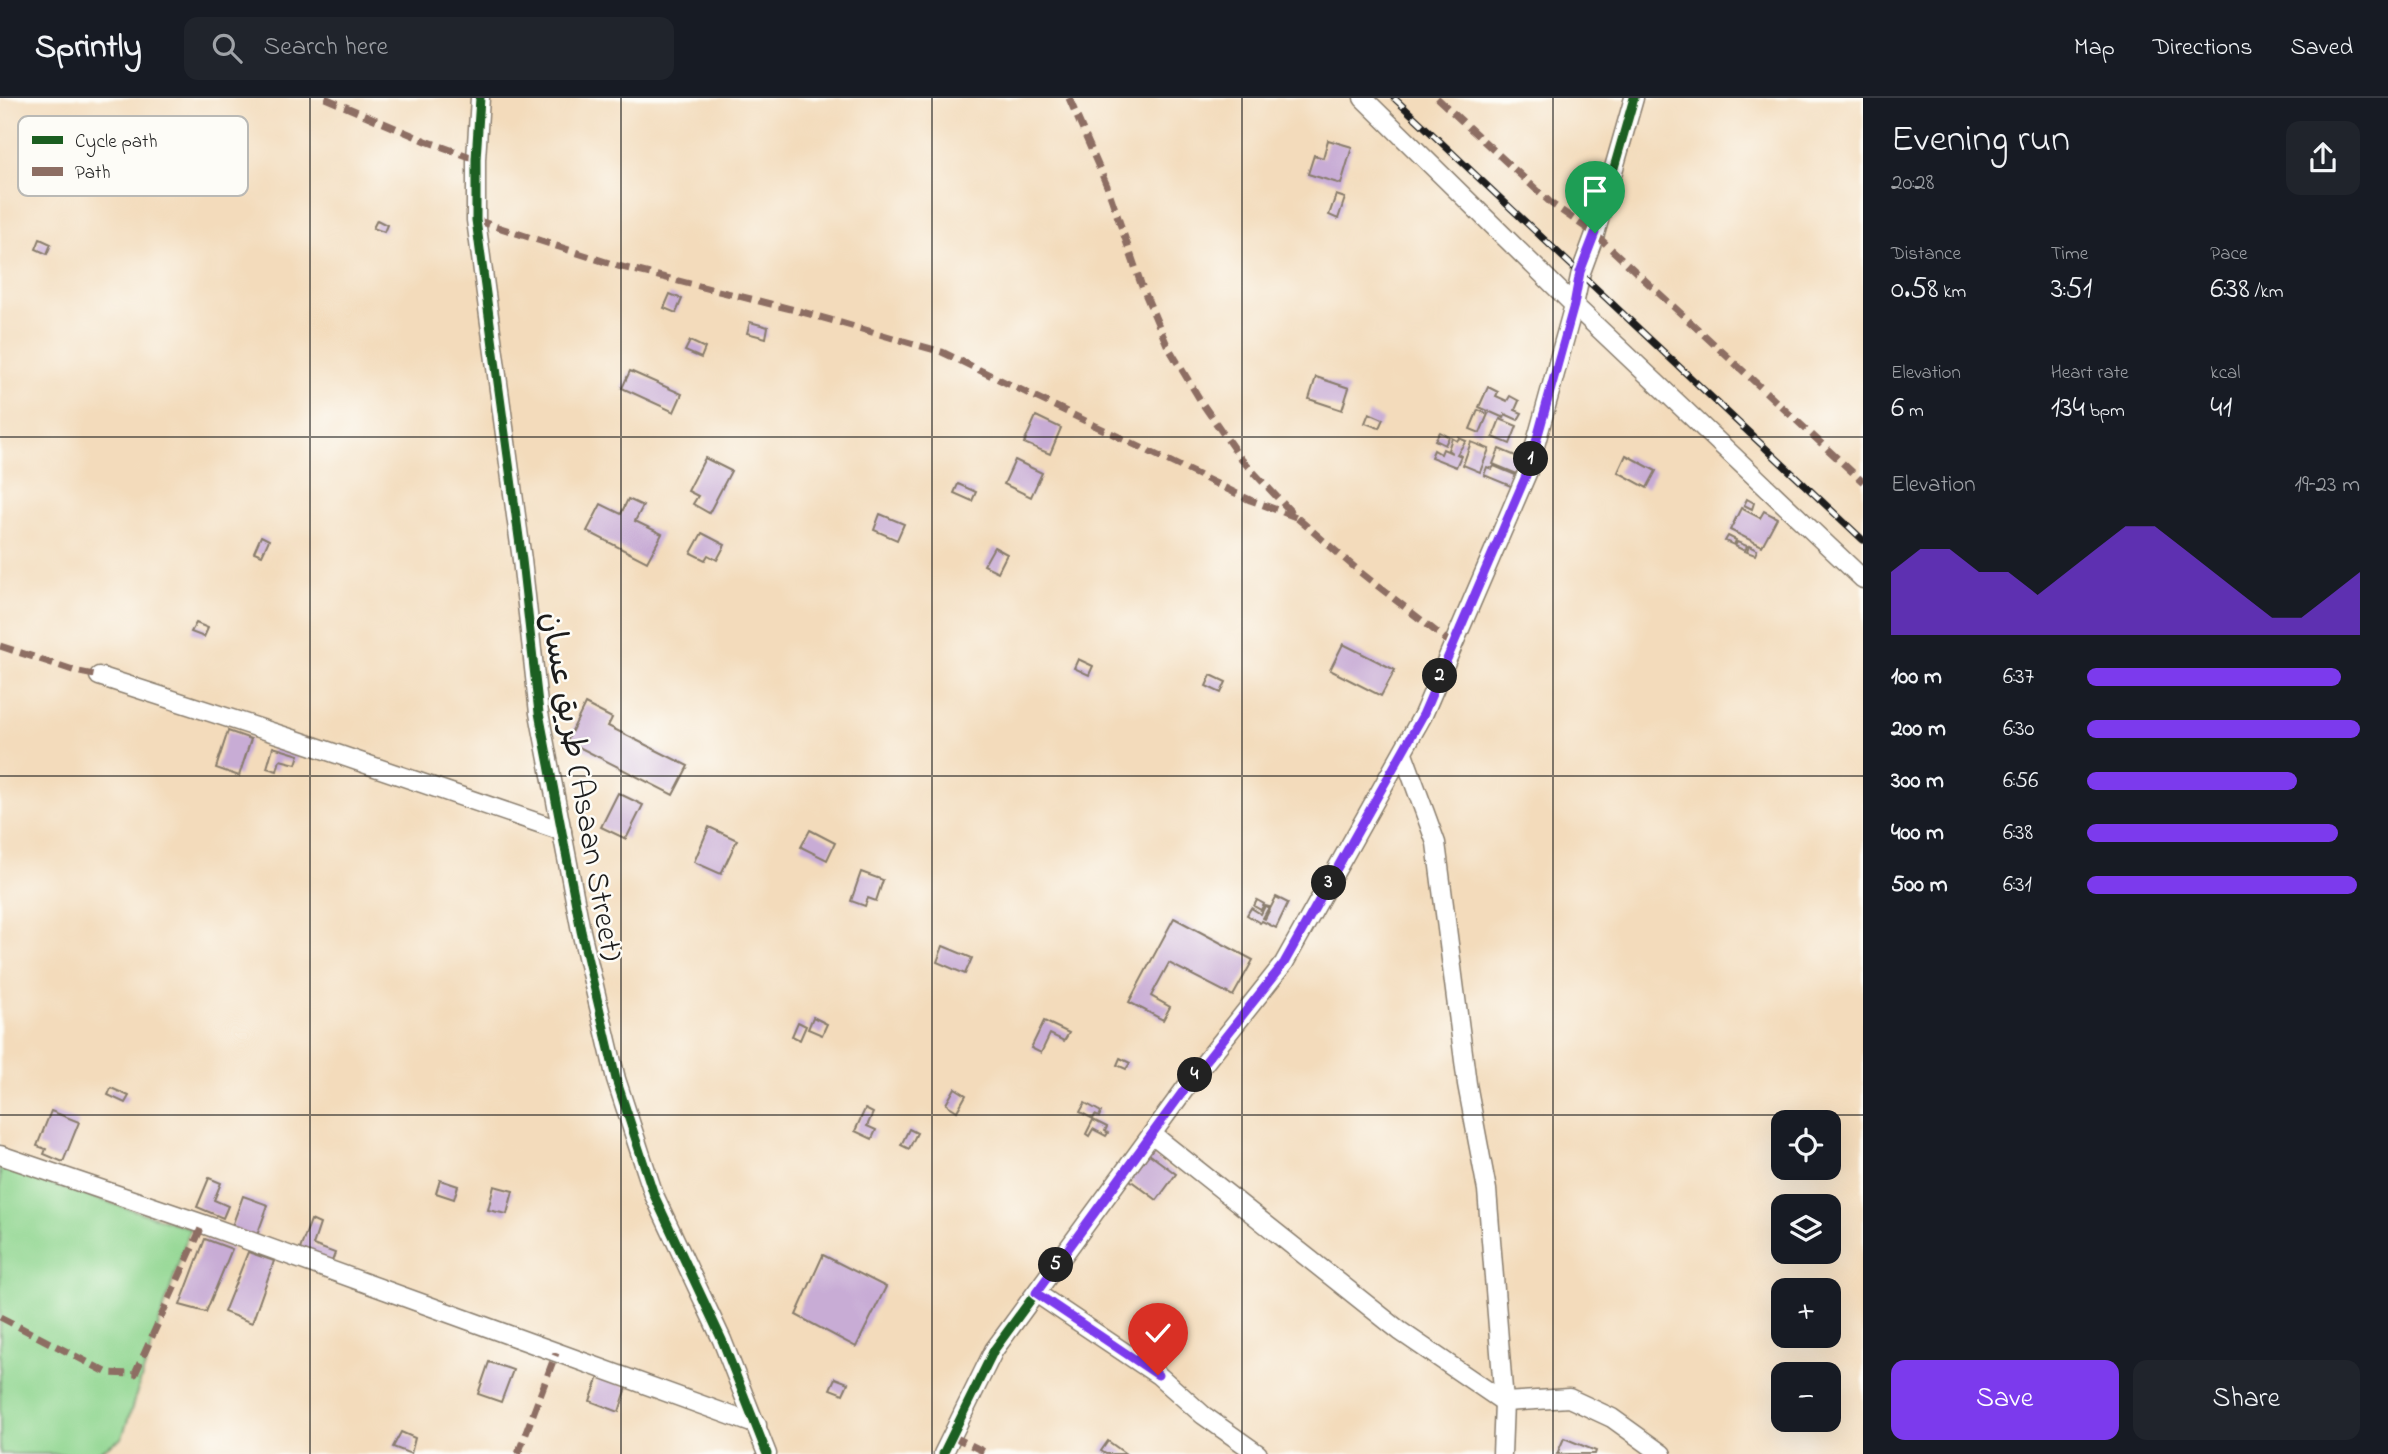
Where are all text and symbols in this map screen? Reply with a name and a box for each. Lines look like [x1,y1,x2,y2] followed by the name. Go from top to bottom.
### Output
[184,17,674,80] search box
[35,24,142,72] text: Sprintly
[208,29,246,67] icon: search
[264,29,388,67] text: Search here
[2074,31,2115,66] text: Map
[2153,31,2252,66] text: Directions
[2290,31,2353,66] text: Saved
[1891,113,2070,169] text: Evening run
[18,116,248,196] legend
[2286,121,2360,195] button: share
[75,129,157,157] text: Cycle path
[75,160,111,187] text: Path
[1565,161,1625,233] pin
[1891,167,1934,200] text: 20:28
[1576,172,1614,210] icon: arrive
[1891,241,1961,268] text: Distance
[2051,241,2088,268] text: Time
[2210,241,2247,268] text: Pace
[1891,268,1939,312] text: 0.58
[2051,268,2092,312] text: 3:51
[2210,268,2250,312] text: 6:38
[1939,279,1966,306] text: km
[2250,279,2283,306] text: /km
[1891,360,1961,387] text: Elevation
[2051,360,2129,387] text: Heart rate
[2210,360,2241,387] text: kcal
[1891,387,1904,431] text: 6
[2051,387,2085,431] text: 134
[2210,387,2232,431] text: 41
[1904,398,1924,425] text: m
[2085,398,2125,425] text: bpm
[1514,442,1548,476] pin: 1
[1527,445,1534,472] text: 1
[1891,469,1976,502] text: Elevation
[2295,469,2360,502] text: 19–23 m
[526,608,633,965] street label: طريق عسان (Asaan Street)
[1422,658,1458,694] pin: 2
[1891,661,1942,694] text: 100 m
[2003,661,2034,694] text: 6:37
[1435,662,1444,689] text: 2
[1891,713,1946,746] text: 200 m
[2003,713,2035,746] text: 6:30
[1891,765,1944,798] text: 300 m
[2003,765,2038,798] text: 6:56
[1891,817,1944,850] text: 400 m
[2003,817,2033,850] text: 6:38
[1312,866,1346,900] pin: 3
[1325,869,1332,896] text: 3
[1891,869,1948,902] text: 500 m
[2003,869,2032,902] text: 6:31
[1178,1058,1212,1093] pin: 4
[1191,1061,1198,1088] text: 4
[1771,1110,1841,1432] map controls
[1771,1110,1841,1180] button: locate
[1771,1194,1841,1264] button: layers
[1038,1248,1074,1282] pin: 5
[1050,1251,1061,1278] text: 5
[1771,1278,1841,1348] button: +
[1128,1303,1188,1375] pin
[1139,1314,1177,1352] icon: check
[1891,1360,2119,1440] button: Save
[2133,1360,2360,1440] button: Share
[1771,1362,1841,1432] button: −

